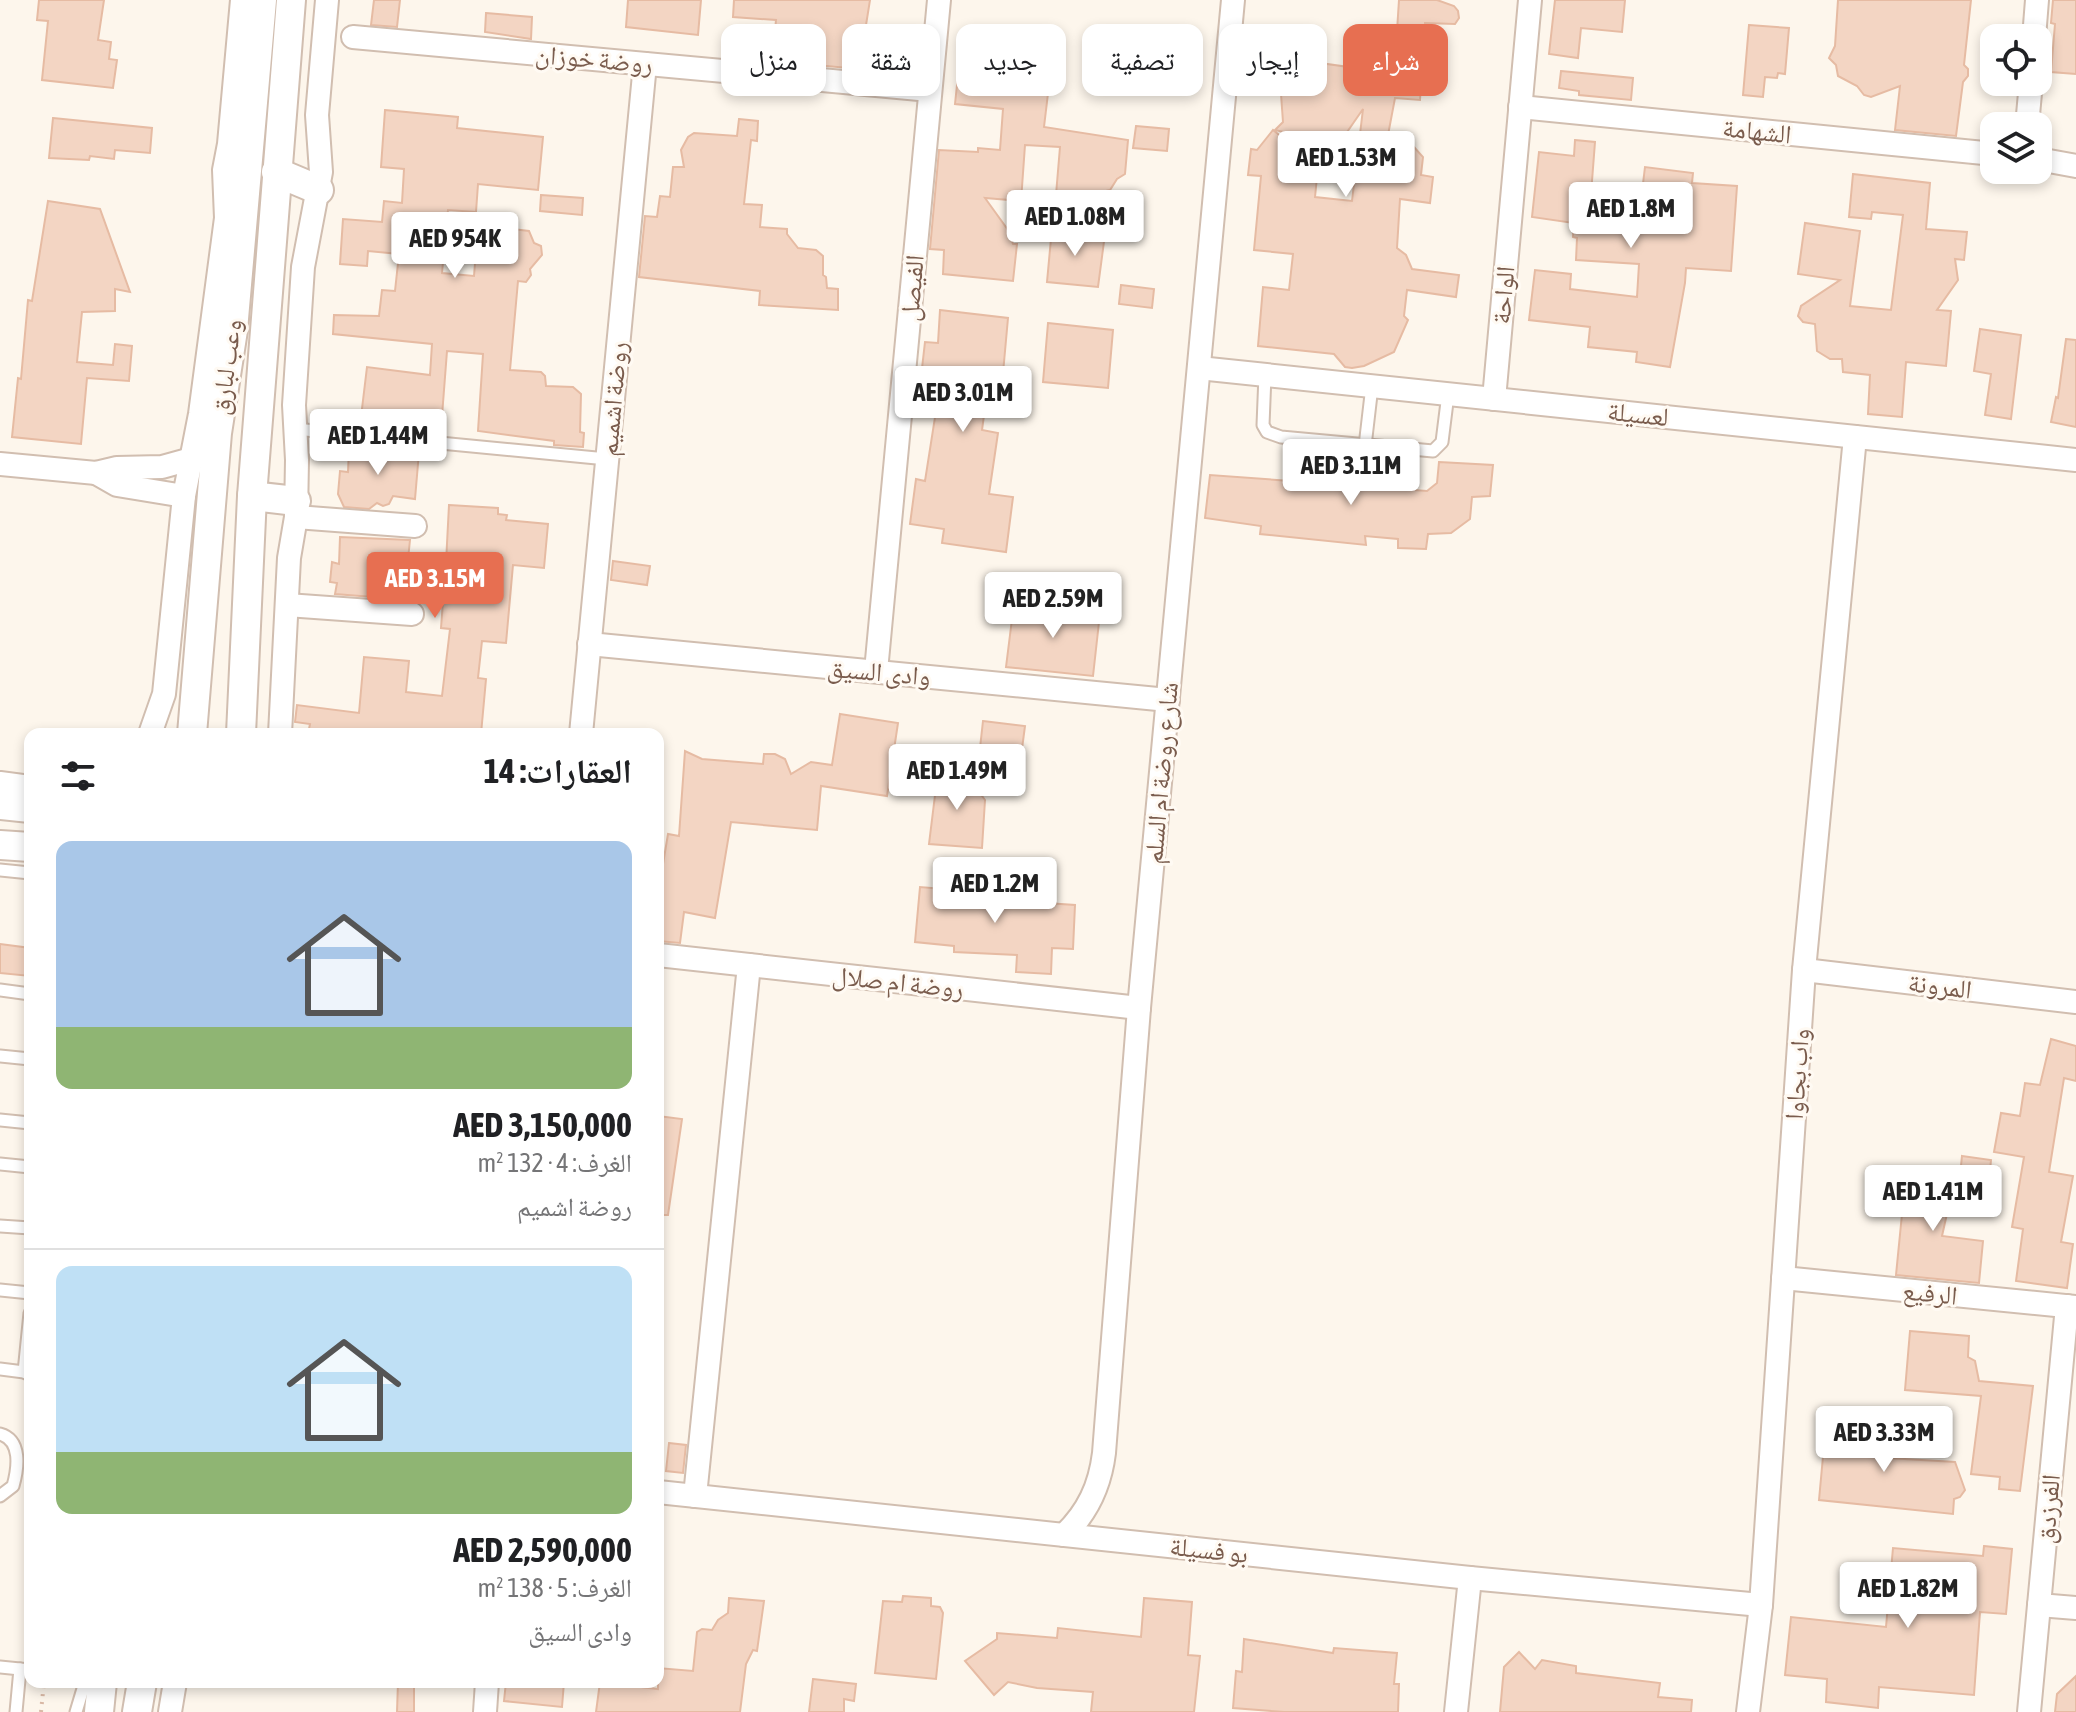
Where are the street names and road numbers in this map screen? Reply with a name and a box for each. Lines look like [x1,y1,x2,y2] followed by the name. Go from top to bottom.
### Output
[534,39,654,80] street label: روضة خوزان
[1721,112,1793,150] street label: الشهامة
[894,253,931,323] street label: الفيصل
[1486,265,1520,325] street label: الواحة
[204,317,249,417] street label: وعب لبارق
[593,340,635,458] street label: روضة اشميم
[1606,396,1670,432] street label: لعسيلة
[826,653,932,692] street label: وادى السيق
[1138,681,1187,865] street label: شارع روضة ام السلم
[830,960,965,1007] street label: روضة ام صلال
[1906,967,1974,1005] street label: المرونة
[1779,1027,1815,1121] street label: واب بجاوا
[1901,1275,1959,1313] street label: الرفيع
[2030,1473,2067,1545] street label: الفرزدق
[1168,1531,1250,1569] street label: بو فسيلة

